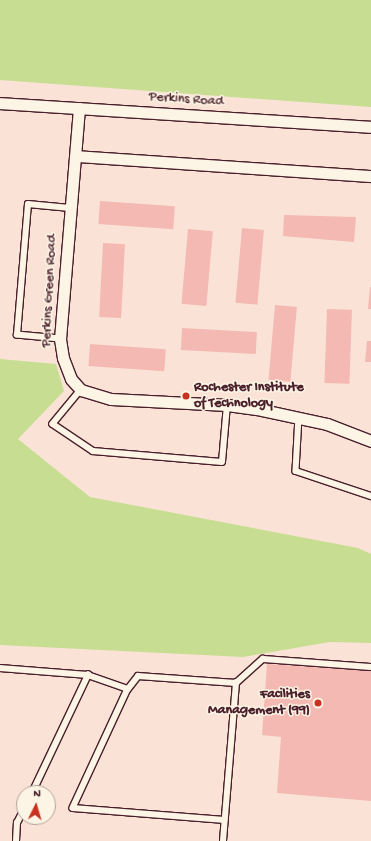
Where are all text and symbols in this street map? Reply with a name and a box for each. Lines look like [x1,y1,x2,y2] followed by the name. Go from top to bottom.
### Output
[148,89,224,111] street label: Perkins Road
[39,234,61,348] street label: Perkins Green Road
[194,380,304,412] place label: Rochester Institute of Technology
[181,391,191,401] marker: Rochester Institute of Technology
[208,687,310,720] place label: Facilities Management (99)
[313,698,323,708] marker: Facilities Management (99)
[16,785,56,825] north arrow
[33,788,41,800] text: N

